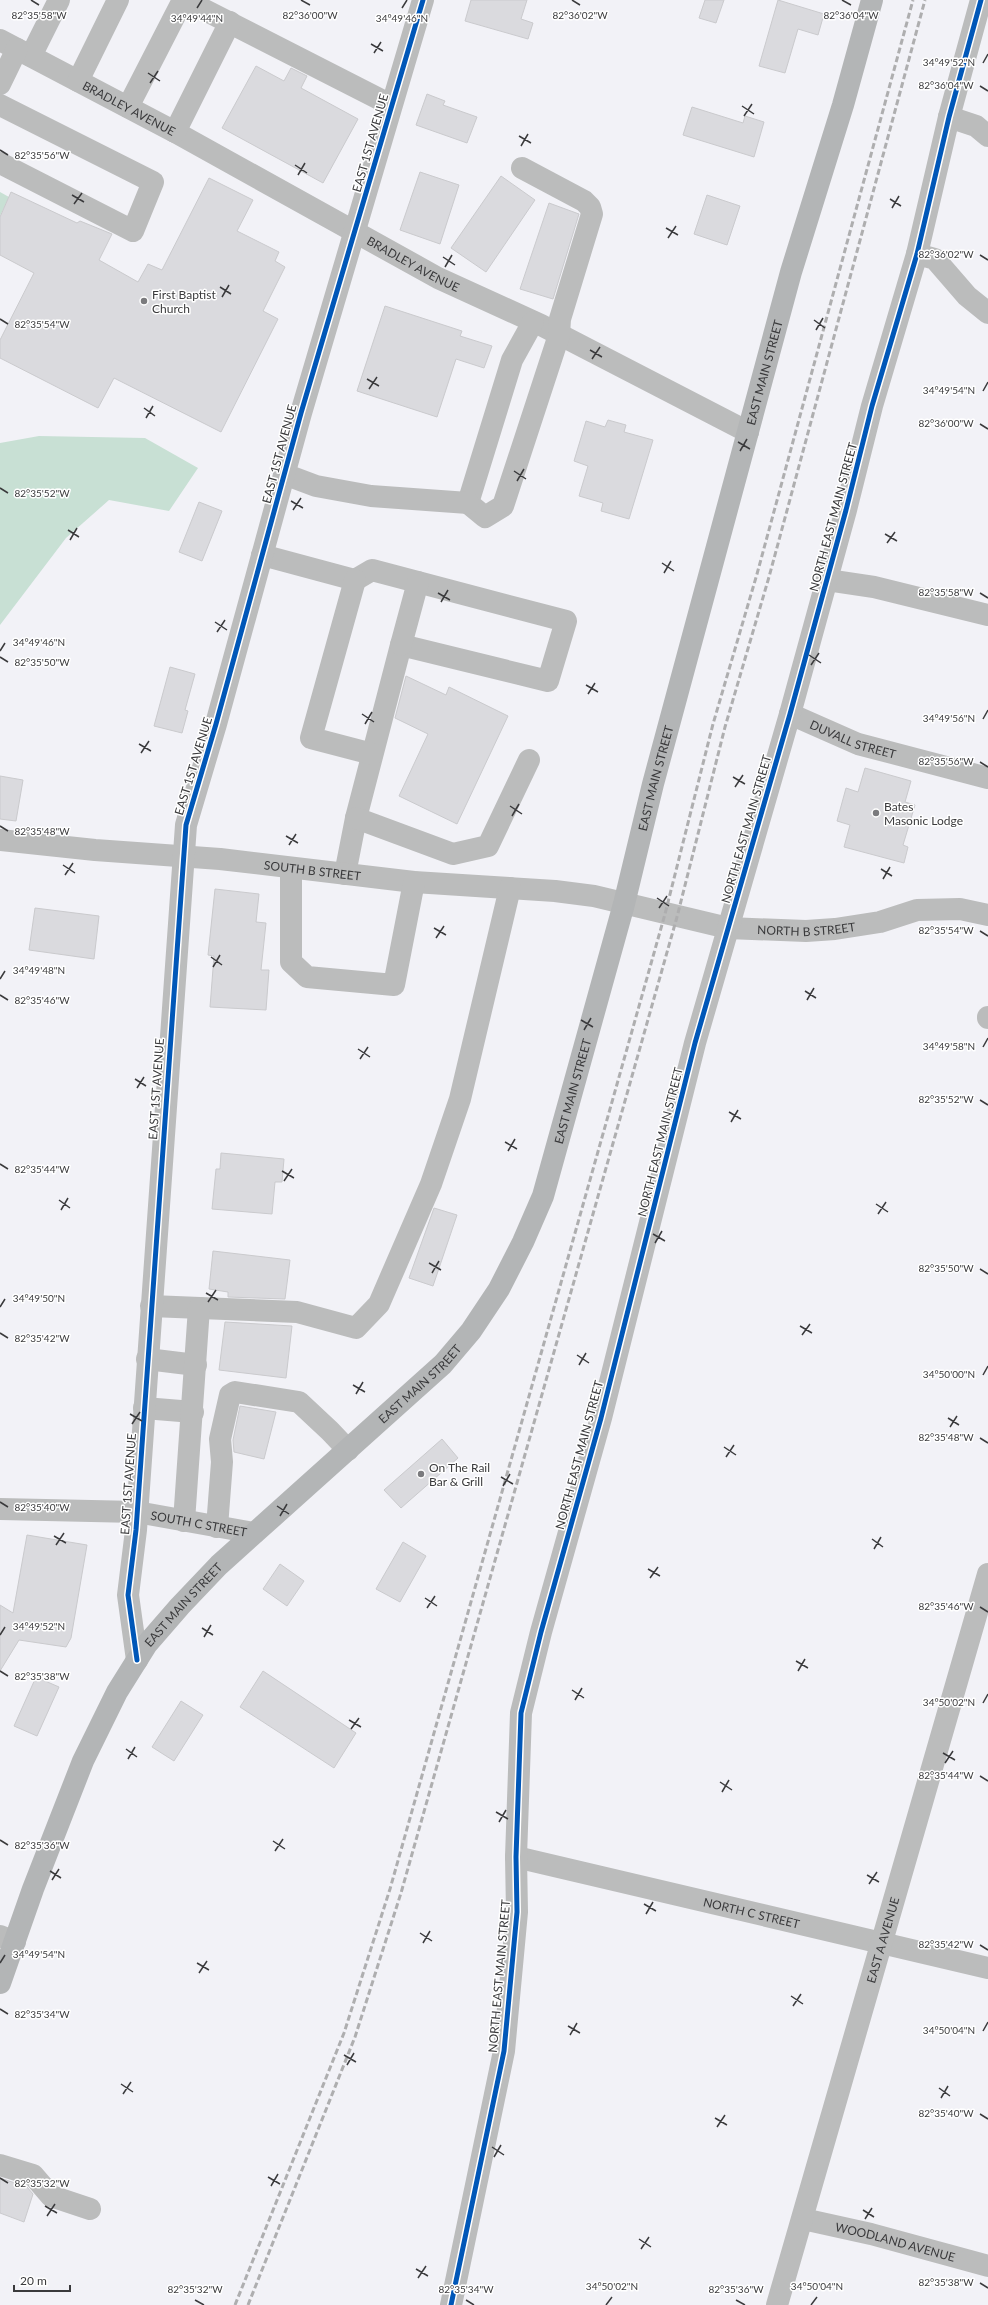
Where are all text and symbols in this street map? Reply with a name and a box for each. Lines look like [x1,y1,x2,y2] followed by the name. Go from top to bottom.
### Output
[11,9,67,21] text: 82°35'58"W
[282,9,338,21] text: 82°36'00"W
[552,9,608,21] text: 82°36'02"W
[823,9,879,21] text: 82°36'04"W
[171,12,223,24] text: 34°49'44"N
[376,12,428,24] text: 34°49'46"N
[923,56,975,68] text: 34°49'52"N
[80,77,178,139] street label: BRADLEY AVENUE
[918,79,974,91] text: 82°36'04"W
[349,92,391,194] street label: EAST 1ST AVENUE
[14,149,70,161] text: 82°35'56"W
[364,233,462,294] street label: BRADLEY AVENUE
[918,248,974,260] text: 82°36'02"W
[152,287,216,316] place label: First Baptist Church
[139,296,149,306] marker: First Baptist Church
[14,318,70,330] text: 82°35'54"W
[743,318,785,427] street label: EAST MAIN STREET
[923,384,975,396] text: 34°49'54"N
[259,403,299,505] street label: EAST 1ST AVENUE
[918,417,974,429] text: 82°36'00"W
[806,441,860,593] street label: NORTH EAST MAIN STREET
[14,487,70,499] text: 82°35'52"W
[918,586,974,598] text: 82°35'58"W
[13,636,65,648] text: 34°49'46"N
[14,656,70,668] text: 82°35'50"W
[923,712,975,724] text: 34°49'56"N
[171,715,215,817] street label: EAST 1ST AVENUE
[808,716,898,761] street label: DUVALL STREET
[634,724,676,832] street label: EAST MAIN STREET
[718,753,774,905] street label: NORTH EAST MAIN STREET
[918,755,974,767] text: 82°35'56"W
[884,799,963,828] place label: Bates Masonic Lodge
[871,808,881,818] marker: Bates Masonic Lodge
[14,825,70,837] text: 82°35'48"W
[263,857,362,883] street label: SOUTH B STREET
[757,918,856,939] street label: NORTH B STREET
[918,924,974,936] text: 82°35'54"W
[13,964,65,976] text: 34°49'48"N
[14,994,70,1006] text: 82°35'46"W
[550,1037,594,1145] street label: EAST MAIN STREET
[145,1038,167,1140] street label: EAST 1ST AVENUE
[923,1040,975,1052] text: 34°49'58"N
[634,1066,686,1218] street label: NORTH EAST MAIN STREET
[918,1093,974,1105] text: 82°35'52"W
[14,1163,70,1175] text: 82°35'44"W
[918,1262,974,1274] text: 82°35'50"W
[13,1292,65,1304] text: 34°49'50"N
[14,1332,70,1344] text: 82°35'42"W
[375,1341,464,1426] street label: EAST MAIN STREET
[923,1368,975,1380] text: 34°50'00"N
[552,1379,606,1531] street label: NORTH EAST MAIN STREET
[918,1431,974,1443] text: 82°35'48"W
[117,1433,139,1535] street label: EAST 1ST AVENUE
[429,1460,490,1489] place label: On The Rail Bar & Grill
[416,1469,426,1479] marker: On The Rail Bar & Grill
[14,1501,70,1513] text: 82°35'40"W
[150,1507,248,1539] street label: SOUTH C STREET
[141,1559,225,1650] street label: EAST MAIN STREET
[918,1600,974,1612] text: 82°35'46"W
[13,1620,65,1632] text: 34°49'52"N
[14,1670,70,1682] text: 82°35'38"W
[923,1696,975,1708] text: 34°50'02"N
[918,1769,974,1781] text: 82°35'44"W
[14,1839,70,1851] text: 82°35'36"W
[702,1894,801,1931] street label: NORTH C STREET
[863,1895,902,1985] street label: EAST A AVENUE
[485,1899,513,2053] street label: NORTH EAST MAIN STREET
[918,1938,974,1950] text: 82°35'42"W
[13,1948,65,1960] text: 34°49'54"N
[14,2008,70,2020] text: 82°35'34"W
[923,2024,975,2036] text: 34°50'04"N
[918,2107,974,2119] text: 82°35'40"W
[14,2177,70,2189] text: 82°35'32"W
[834,2219,957,2264] street label: WOODLAND AVENUE
[14,2267,70,2293] scale bar
[20,2273,47,2288] text: 20 m
[918,2276,974,2288] text: 82°35'38"W
[586,2280,638,2292] text: 34°50'02"N
[791,2280,843,2292] text: 34°50'04"N
[167,2283,223,2295] text: 82°35'32"W
[438,2283,494,2295] text: 82°35'34"W
[708,2283,764,2295] text: 82°35'36"W

